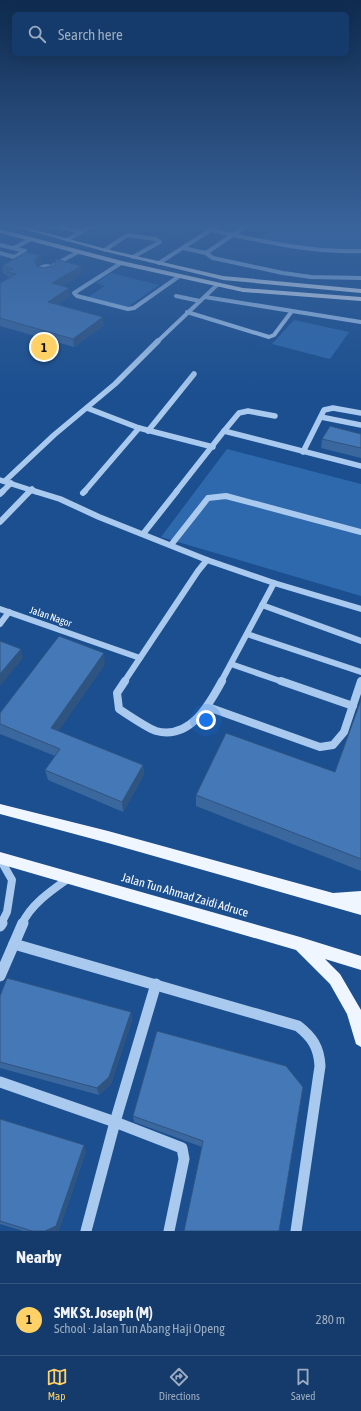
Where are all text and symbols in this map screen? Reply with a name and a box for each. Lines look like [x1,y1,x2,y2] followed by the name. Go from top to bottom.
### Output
[12,12,349,56] search box
[26,23,48,45] icon: search
[58,26,123,43] text: Search here
[31,332,57,362] pin: 1
[28,604,74,629] street label: Jalan Nagor
[196,710,216,730] your location
[120,870,250,920] street label: Jalan Tun Ahmad Zaidi Adruce
[16,1247,62,1267] text: Nearby
[54,1304,153,1321] text: SMK St. Joseph (M)
[26,1312,32,1327] text: 1
[316,1312,345,1327] text: 280 m
[54,1321,225,1336] text: School · Jalan Tun Abang Haji Openg
[46,1366,68,1402] tab: Map
[159,1366,200,1402] tab: Directions
[291,1366,315,1402] tab: Saved

